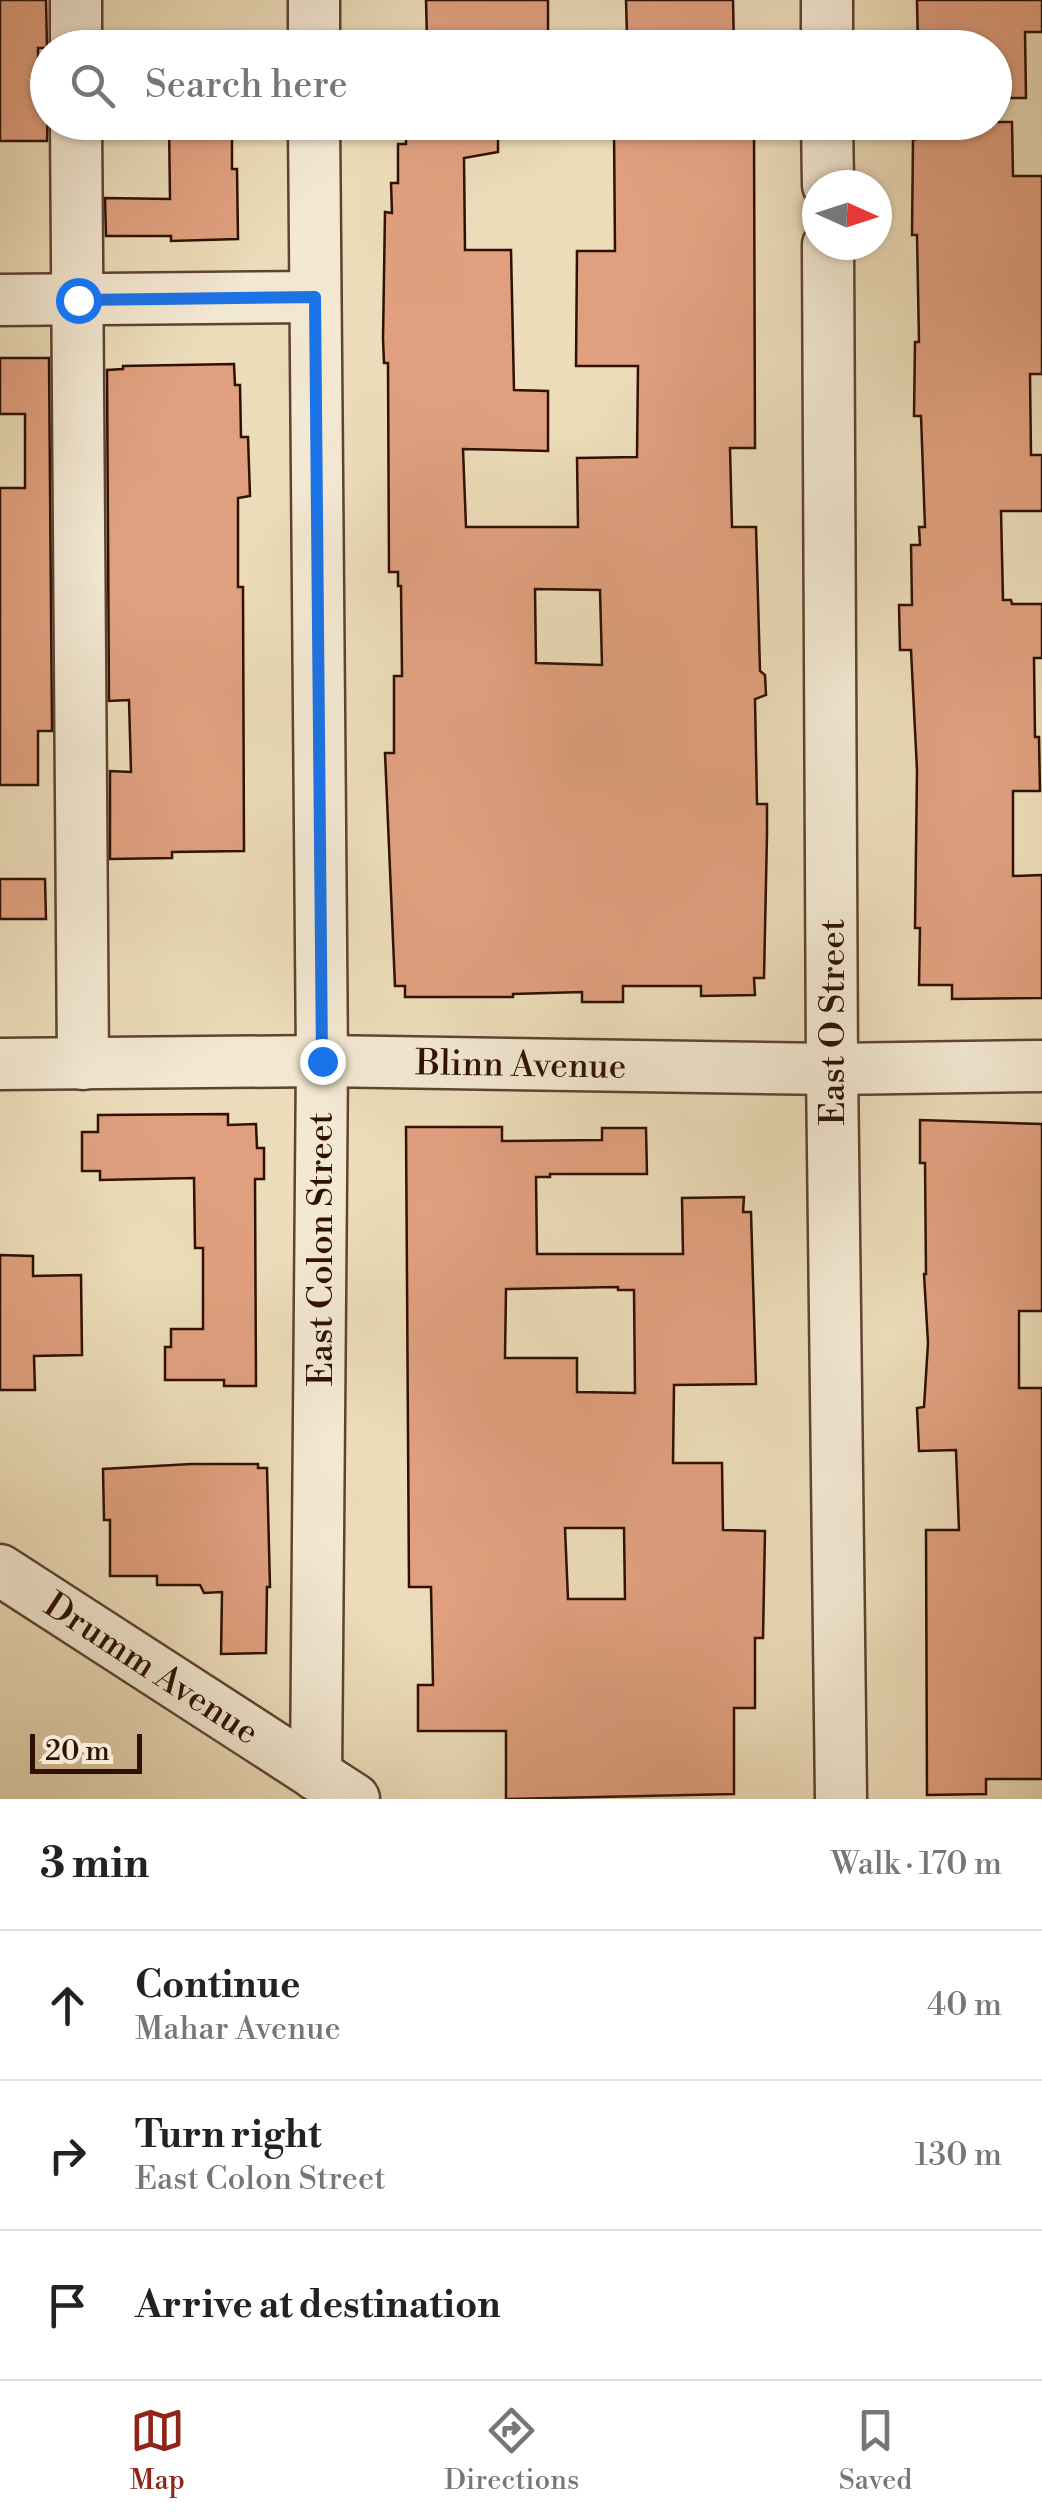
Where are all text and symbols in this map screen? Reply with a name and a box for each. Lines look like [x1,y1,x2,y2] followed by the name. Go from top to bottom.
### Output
[30,30,1012,140] search box
[65,58,120,113] icon: search
[145,62,348,109] text: Search here
[802,170,892,260] north arrow
[56,278,102,324] route start
[812,919,855,1125] street label: East O Street
[300,1039,346,1085] route end
[414,1042,627,1089] street label: Blinn Avenue
[300,1112,343,1386] street label: East Colon Street
[36,1584,267,1755] street label: Drumm Avenue
[30,1729,142,1774] scale bar
[45,1734,110,1769] text: 20 m
[40,1838,149,1891] text: 3 min
[831,1844,1002,1884] text: Walk · 170 m
[135,1962,300,2009] text: Continue
[40,1978,95,2033] icon: ahead
[927,1985,1002,2025] text: 40 m
[135,2009,341,2049] text: Mahar Avenue
[135,2112,321,2159] text: Turn right
[40,2128,95,2183] icon: right
[915,2135,1002,2175] text: 130 m
[135,2159,386,2199] text: East Colon Street
[40,2278,95,2333] icon: arrive
[135,2282,501,2329] text: Arrive at destination
[130,2403,185,2498] tab: Map
[444,2403,579,2498] tab: Directions
[839,2403,912,2498] tab: Saved

